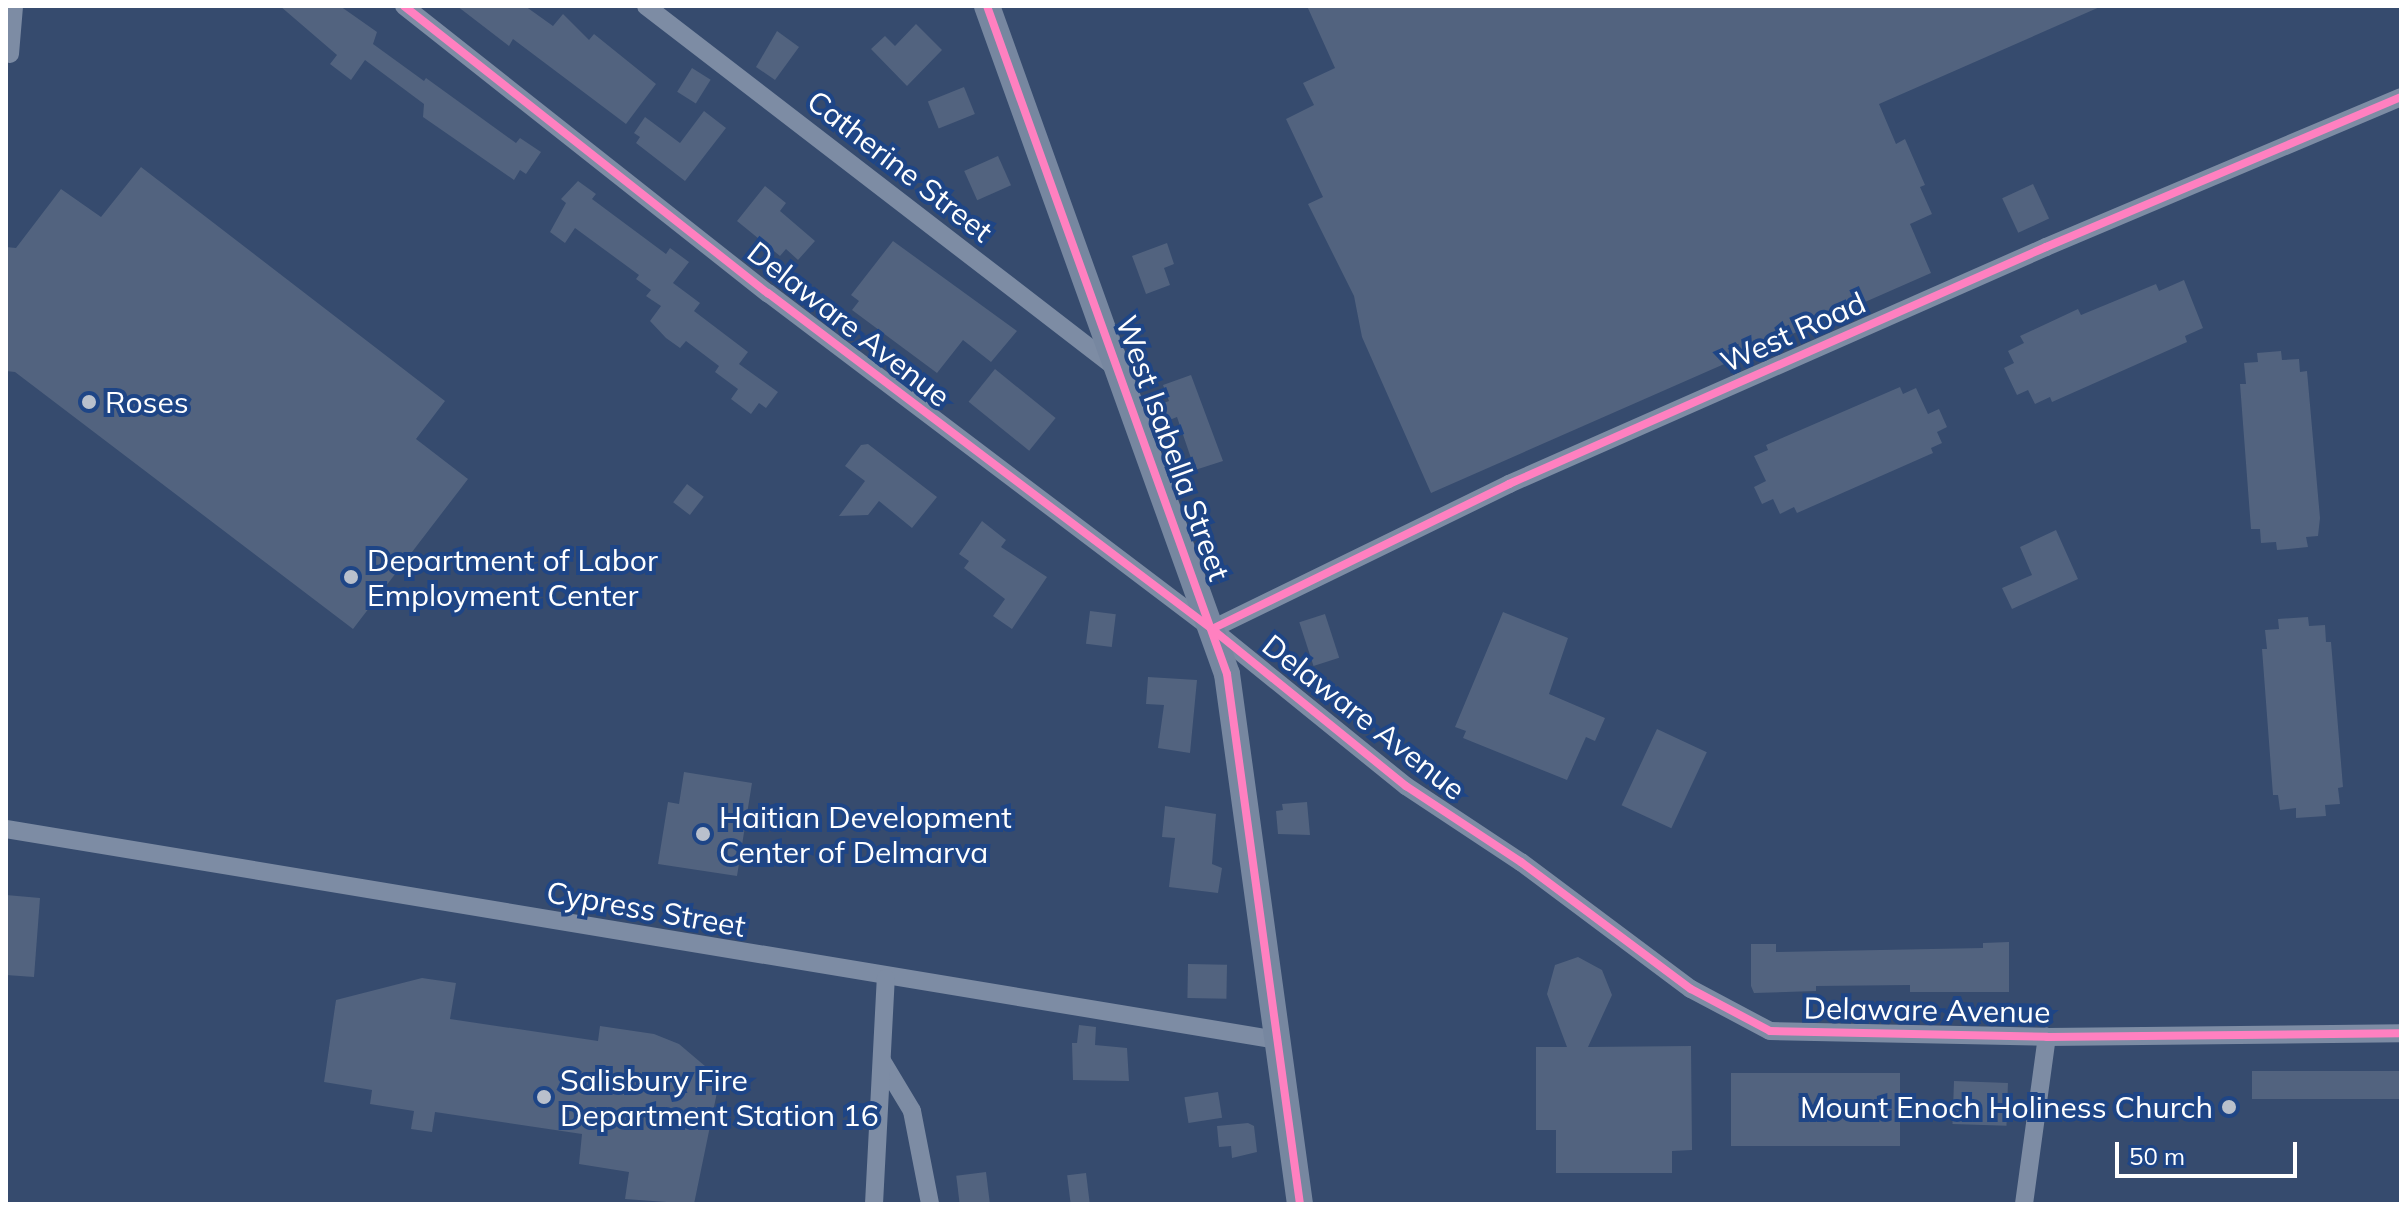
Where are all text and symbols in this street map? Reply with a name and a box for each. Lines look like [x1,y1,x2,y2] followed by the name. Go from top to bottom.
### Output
[800,83,1000,249] street label: Catherine Street
[741,234,957,414] street label: Delaware Avenue
[1715,284,1871,380] street label: West Road
[1108,311,1238,585] street label: West Isabella Street
[105,384,189,420] place label: Roses
[80,393,98,411] marker: Roses
[367,542,658,612] place label: Department of Labor Employment Center
[342,568,360,586] marker: Department of Labor Employment Center
[1256,627,1472,807] street label: Delaware Avenue
[719,799,1012,870] place label: Haitian Development Center of Delmarva
[694,825,712,843] marker: Haitian Development Center of Delmarva
[544,874,748,944] street label: Cypress Street
[1803,990,2051,1030] street label: Delaware Avenue
[560,1062,879,1132] place label: Salisbury Fire Department Station 16
[535,1088,553,1106] marker: Salisbury Fire Department Station 16
[1800,1089,2213,1125] place label: Mount Enoch Holiness Church
[2220,1098,2238,1116] marker: Mount Enoch Holiness Church
[2119,1126,2301,1176] scale bar
[2129,1141,2185,1171] text: 50 m

